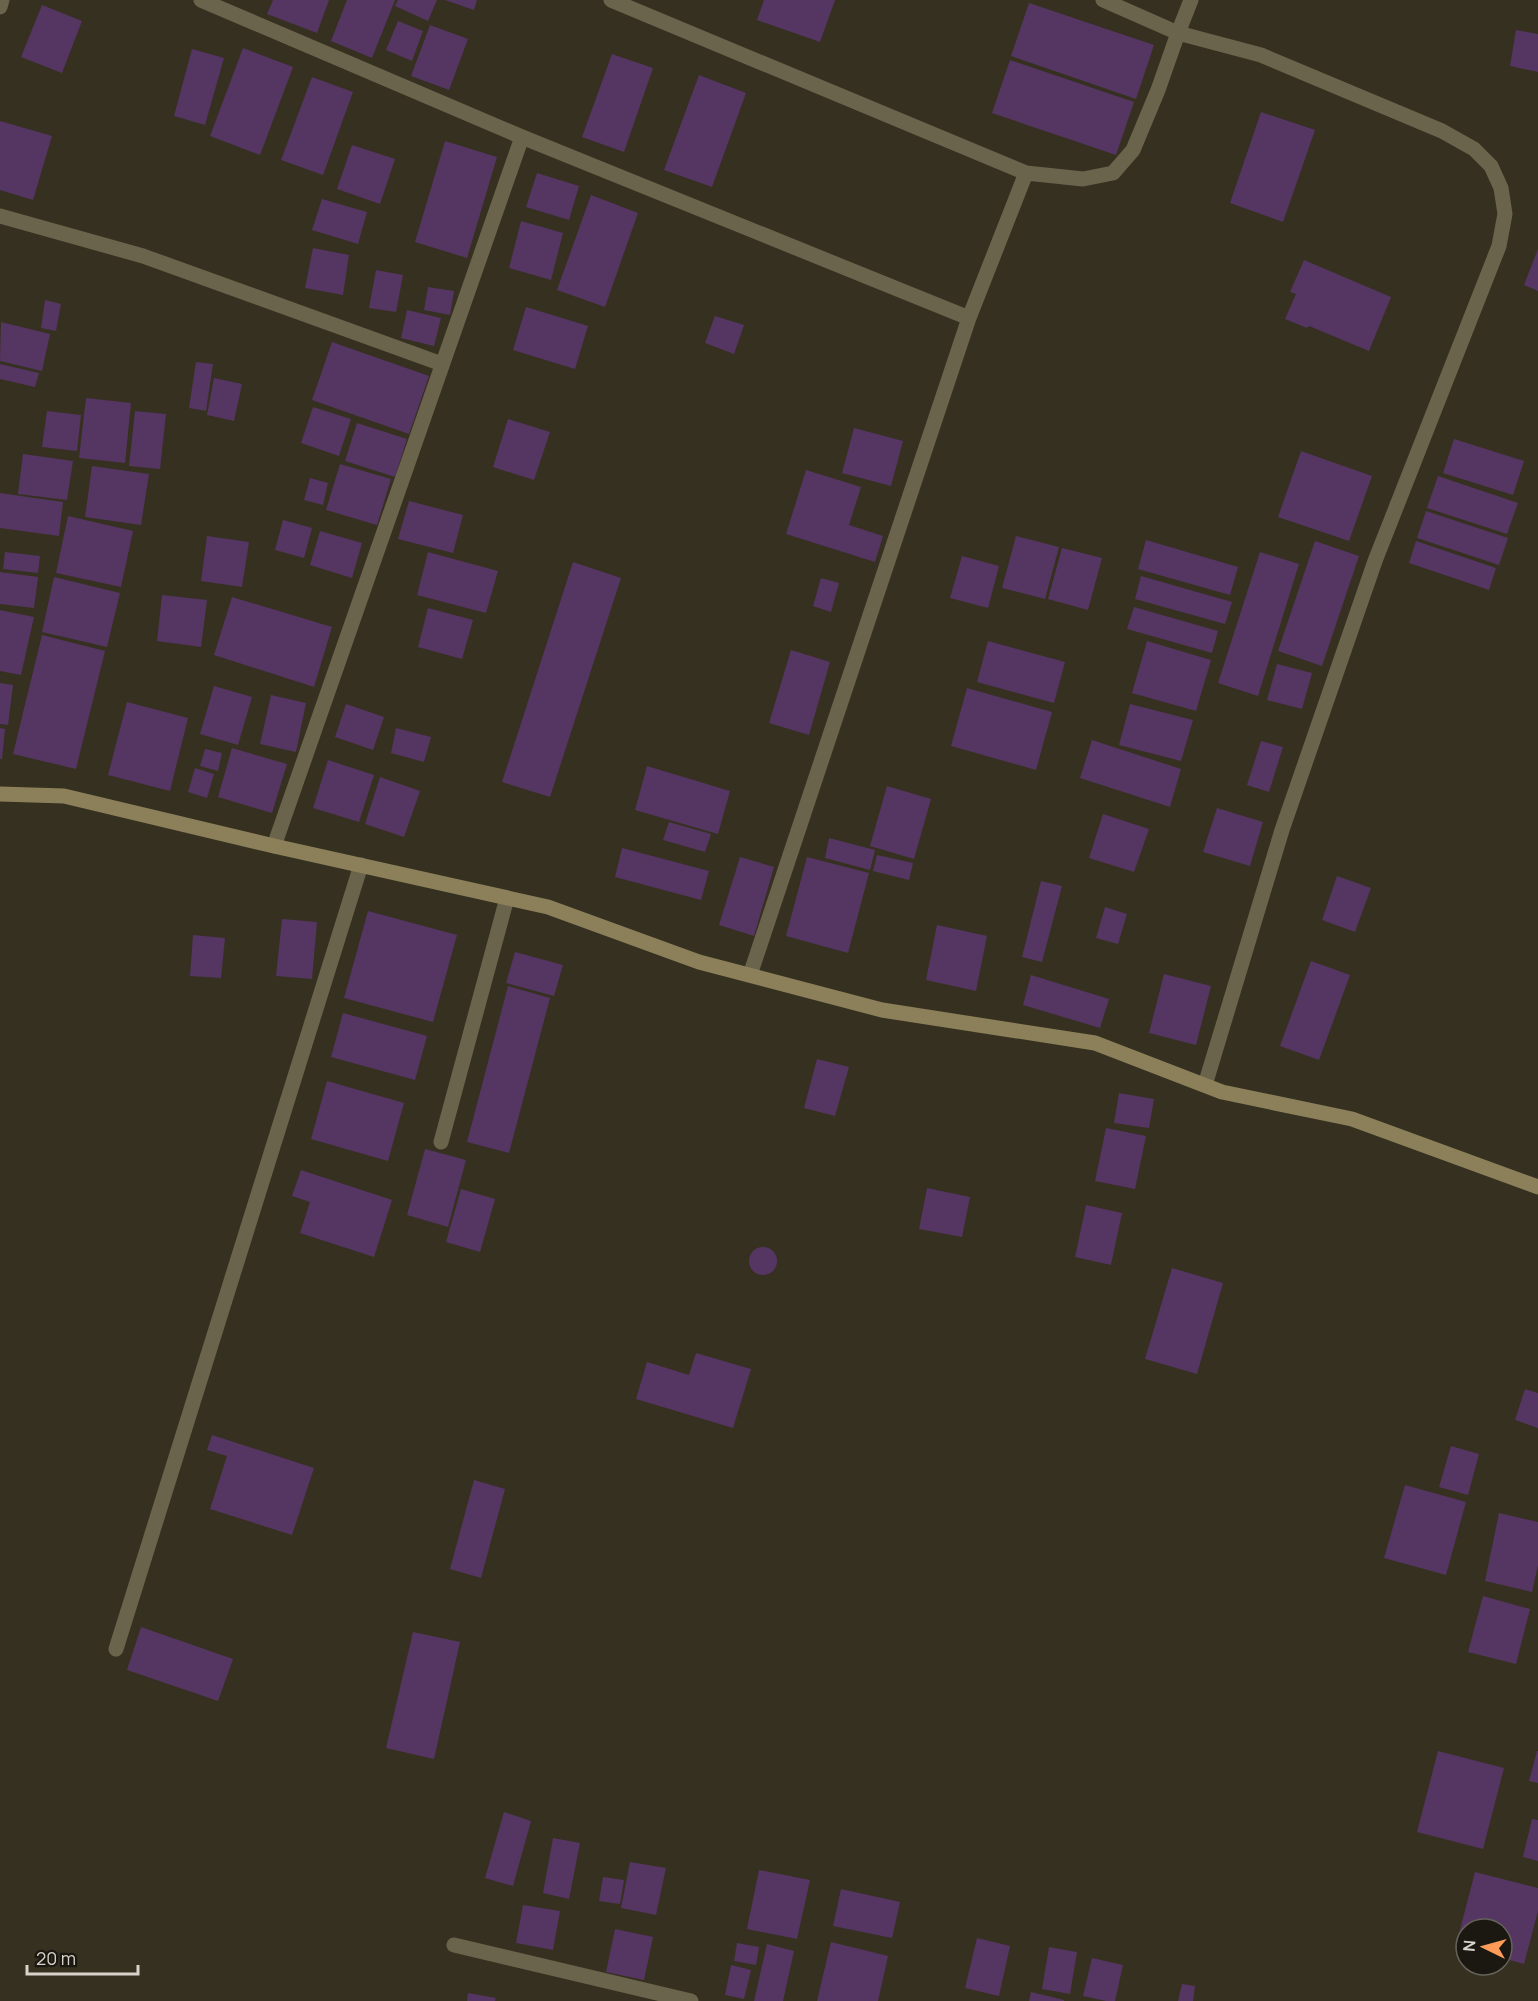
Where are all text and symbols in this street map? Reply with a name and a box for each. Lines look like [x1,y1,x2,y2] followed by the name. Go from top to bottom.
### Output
[1454,1917,1514,1977] north arrow
[27,1938,138,1976] scale bar
[1458,1939,1481,1952] text: N
[36,1946,76,1970] text: 20 m

